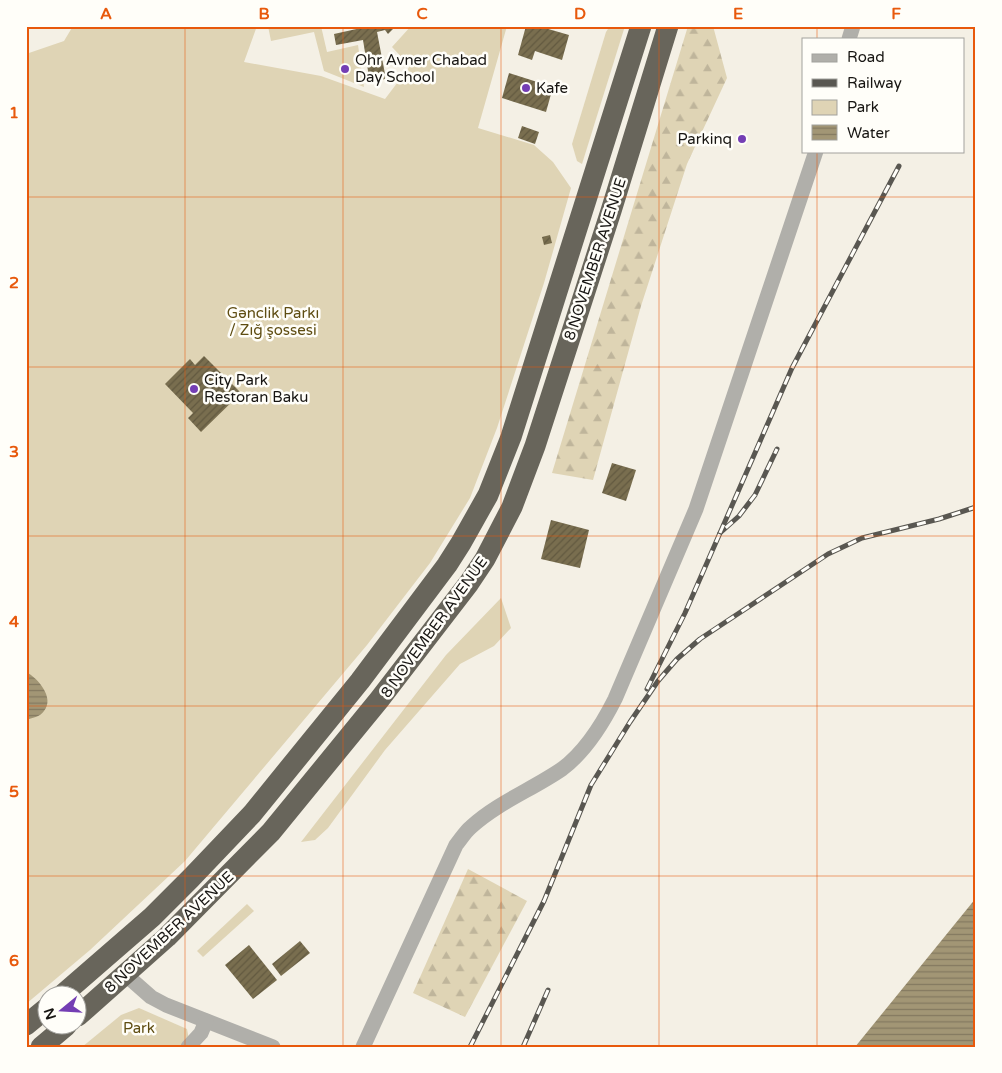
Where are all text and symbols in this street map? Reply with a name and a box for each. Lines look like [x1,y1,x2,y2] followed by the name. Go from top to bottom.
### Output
[100,4,112,24] text: A
[258,4,270,24] text: B
[416,4,428,24] text: C
[574,4,586,24] text: D
[733,4,743,24] text: E
[891,4,901,24] text: F
[802,38,964,152] legend
[847,48,885,66] text: Road
[355,51,487,86] place label: Ohr Avner Chabad Day School
[339,63,351,75] marker: Ohr Avner Chabad Day School
[847,74,902,92] text: Railway
[536,79,568,97] place label: Kafe
[520,82,532,94] marker: Kafe
[847,98,879,116] text: Park
[9,103,19,123] text: 1
[847,124,890,142] text: Water
[678,130,732,148] place label: Parkinq
[736,133,748,145] marker: Parkinq
[560,175,630,343] street label: 8 NOVEMBER AVENUE
[9,273,19,293] text: 2
[227,304,319,339] park label: Gənclik Parkı / Zığ şossesi
[204,371,308,406] place label: City Park Restoran Baku
[188,383,200,395] marker: City Park Restoran Baku
[9,442,19,462] text: 3
[377,553,491,701] street label: 8 NOVEMBER AVENUE
[9,612,19,632] text: 4
[9,782,19,802] text: 5
[101,867,237,997] street label: 8 NOVEMBER AVENUE
[9,951,19,971] text: 6
[38,986,88,1036] north arrow
[40,1006,60,1022] text: N
[123,1019,155,1037] park label: Park

